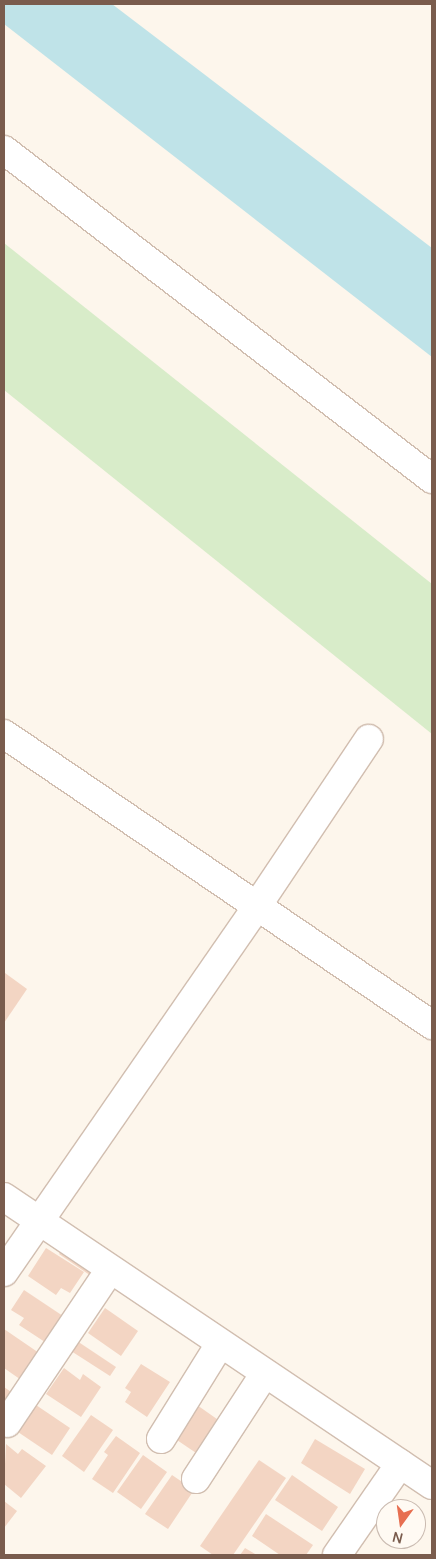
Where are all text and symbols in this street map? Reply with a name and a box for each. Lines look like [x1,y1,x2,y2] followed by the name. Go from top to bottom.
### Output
[376,1499,426,1549] north arrow
[390,1528,405,1549] text: N

